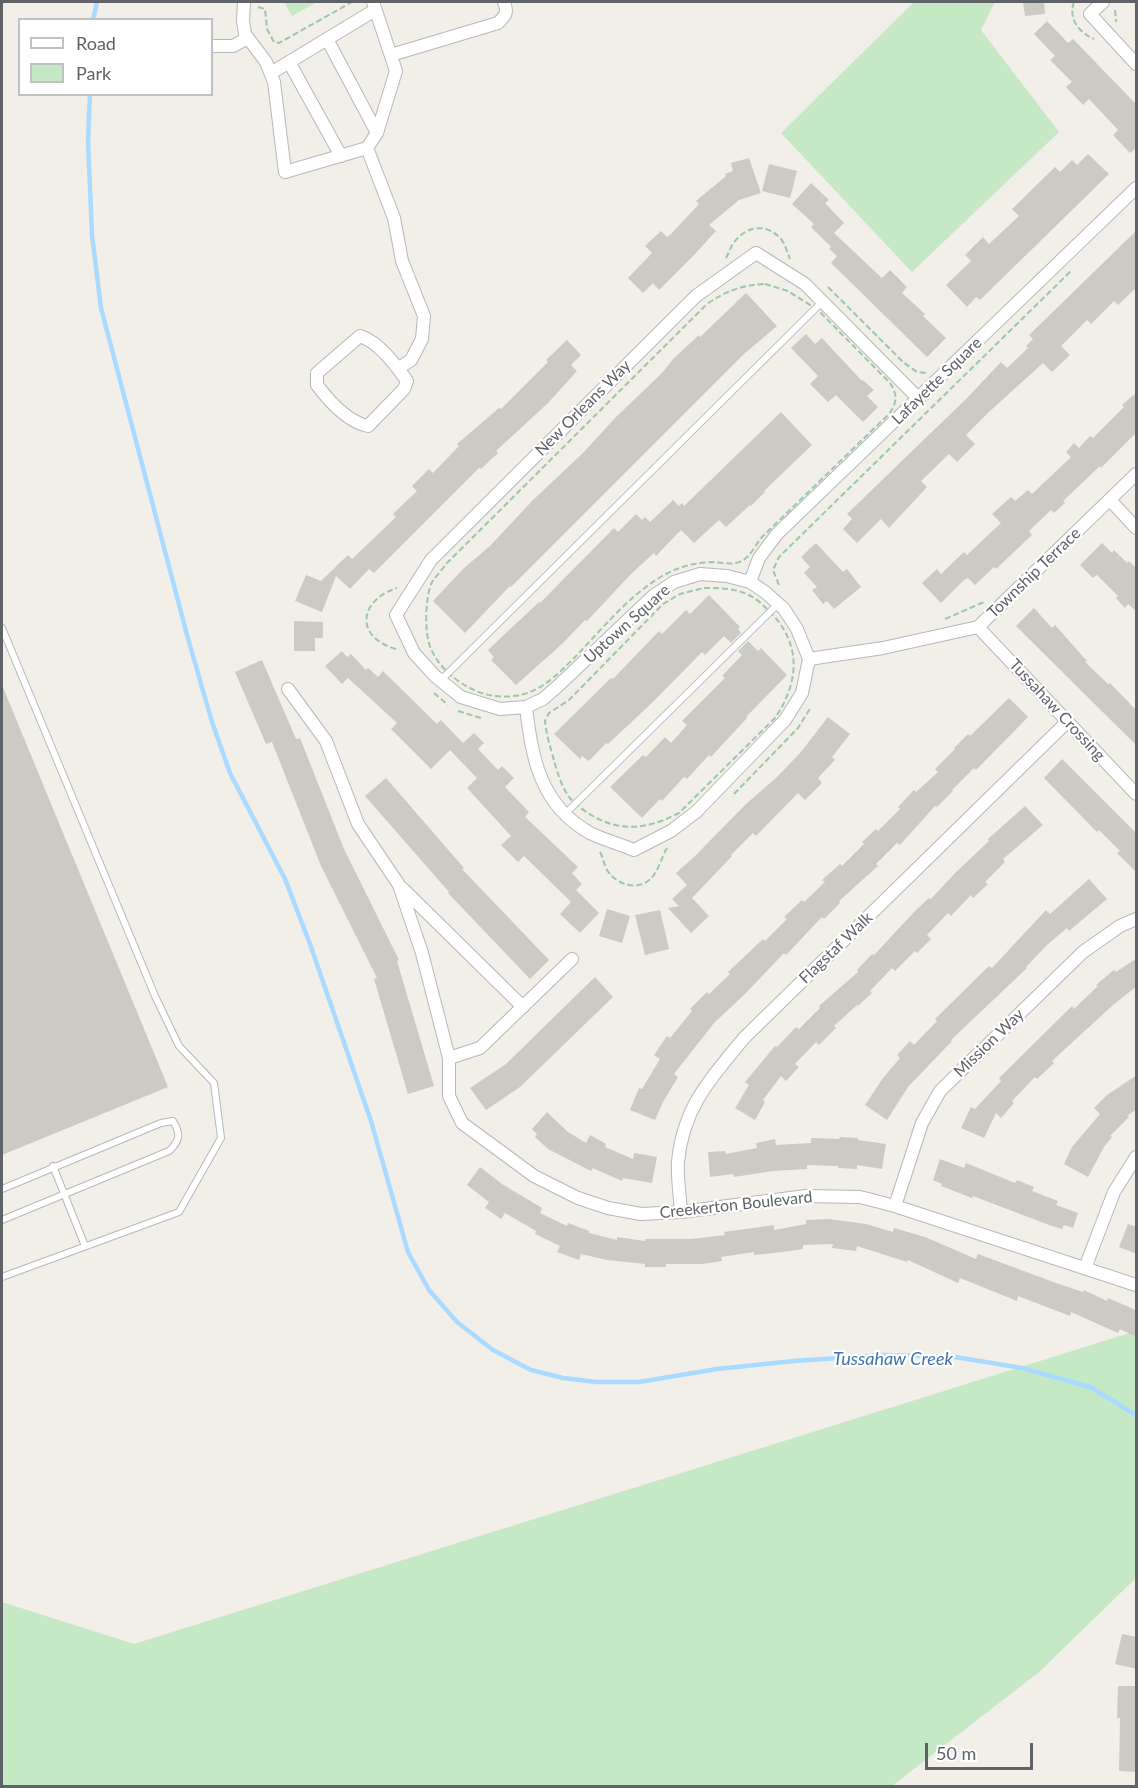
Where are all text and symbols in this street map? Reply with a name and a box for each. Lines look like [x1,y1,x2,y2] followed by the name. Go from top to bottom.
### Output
[18,18,213,96] legend
[76,32,116,54] text: Road
[76,62,111,84] text: Park
[888,333,986,429] street label: Lafayette Square
[531,356,635,460] street label: New Orleans Way
[983,524,1085,622] street label: Township Terrace
[580,580,674,668] street label: Uptown Square
[1005,655,1109,765] street label: Tussahaw Crossing
[795,908,877,988] street label: Flagstaf Walk
[950,1005,1028,1081] street label: Mission Way
[659,1187,813,1223] street label: Creekerton Boulevard
[833,1348,953,1370] water label: Tussahaw Creek
[928,1731,1036,1769] scale bar
[936,1742,976,1764] text: 50 m

